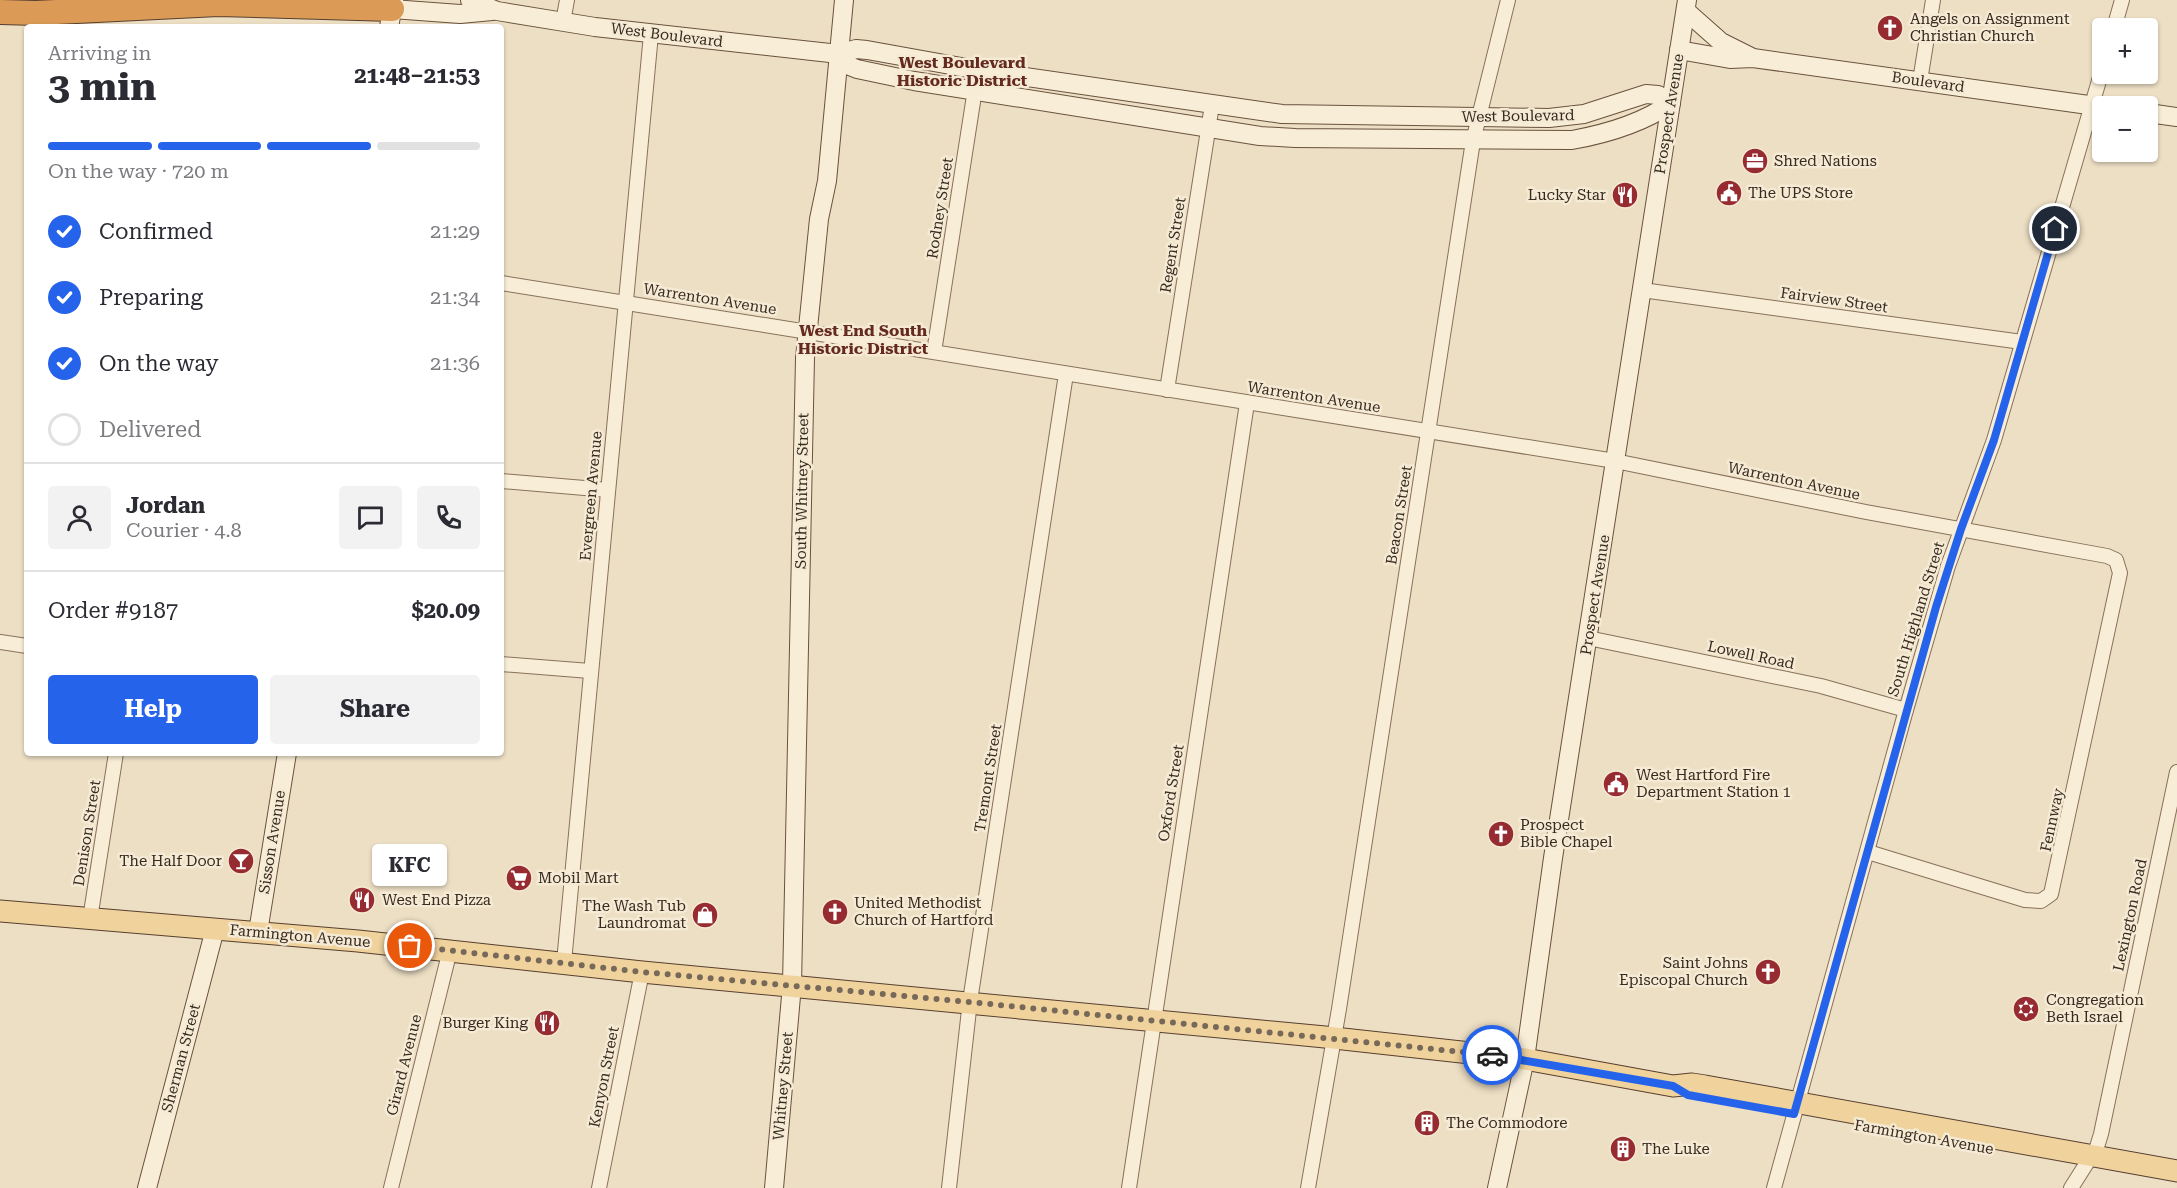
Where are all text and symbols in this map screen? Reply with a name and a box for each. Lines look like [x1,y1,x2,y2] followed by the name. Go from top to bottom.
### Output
[1910,10,2070,45] place label: Angels on Assignment Christian Church
[1875,13,1905,43] church icon: Angels on Assignment Christian Church
[2092,18,2158,162] map controls
[2092,18,2158,84] button: +
[610,19,724,51] street label: West Boulevard
[48,41,151,65] text: Arriving in
[897,53,1028,90] district label: West Boulevard Historic District
[1651,53,1687,175] street label: Prospect Avenue
[354,63,480,88] text: 21:48–21:53
[48,64,156,110] text: 3 min
[1890,68,1966,96] street label: Boulevard
[2092,96,2158,162] button: −
[1461,106,1575,126] street label: West Boulevard
[1740,146,1770,176] office icon: Shred Nations
[1774,152,1877,170] place label: Shred Nations
[923,156,957,260] street label: Rodney Street
[48,159,229,183] text: On the way · 720 m
[1714,178,1744,208] public building icon: The UPS Store
[1610,180,1640,210] restaurant icon: Lucky Star
[1748,184,1853,202] place label: The UPS Store
[1528,186,1606,204] place label: Lucky Star
[1157,195,1190,294] street label: Regent Street
[2029,203,2080,254] pin
[2038,212,2071,245] icon: home
[48,215,81,248] icon: check
[99,219,213,244] text: Confirmed
[430,219,480,243] text: 21:29
[642,280,778,318] street label: Warrenton Avenue
[48,281,81,314] icon: check
[1779,284,1889,317] street label: Fairview Street
[99,285,203,310] text: Preparing
[430,285,480,309] text: 21:34
[798,321,929,358] district label: West End South Historic District
[48,347,81,380] icon: check
[99,351,219,376] text: On the way
[430,351,480,375] text: 21:36
[1246,378,1382,416] street label: Warrenton Avenue
[792,412,812,569] street label: South Whitney Street
[99,417,201,442] text: Delivered
[576,430,606,562] street label: Evergreen Avenue
[1726,458,1862,504] street label: Warrenton Avenue
[1382,464,1416,566] street label: Beacon Street
[48,486,111,549] button: person
[339,486,402,549] button: chat
[417,486,480,549] button: phone
[126,493,205,518] text: Jordan
[126,518,242,542] text: Courier · 4.8
[1577,534,1613,656] street label: Prospect Avenue
[1884,539,1948,699] street label: South Highland Street
[48,598,178,623] text: Order #9187
[411,598,480,623] text: $20.09
[1706,637,1796,673] street label: Lowell Road
[48,675,258,744] button: Help
[270,675,480,744] button: Share
[971,722,1005,833] street label: Tremont Street
[1154,743,1188,843] street label: Oxford Street
[1636,766,1791,801] place label: West Hartford Fire Department Station 1
[1601,769,1631,799] public building icon: West Hartford Fire Department Station 1
[70,778,104,887] street label: Denison Street
[2036,786,2068,853] street label: Fennway
[255,789,289,895] street label: Sisson Avenue
[1520,816,1613,851] place label: Prospect Bible Chapel
[1486,819,1516,849] church icon: Prospect Bible Chapel
[372,844,448,886] callout: KFC
[226,846,256,876] bar icon: The Half Door
[119,852,222,870] place label: The Half Door
[389,853,430,877] text: KFC
[2109,857,2151,973] street label: Lexington Road
[504,863,534,893] supermarket icon: Mobil Mart
[538,869,619,887] place label: Mobil Mart
[347,885,377,915] restaurant icon: West End Pizza
[382,891,491,909] place label: West End Pizza
[854,894,994,929] place label: United Methodist Church of Hartford
[582,897,686,932] place label: The Wash Tub Laundromat
[820,897,850,927] church icon: United Methodist Church of Hartford
[690,900,720,930] shop icon: The Wash Tub Laundromat
[384,920,435,971] pin
[229,921,371,951] street label: Farmington Avenue
[393,929,426,962] icon: bag
[1619,954,1748,989] place label: Saint Johns Episcopal Church
[1753,957,1783,987] church icon: Saint Johns Episcopal Church
[2046,991,2144,1026] place label: Congregation Beth Israel
[2011,994,2041,1024] synagogue icon: Congregation Beth Israel
[158,1001,204,1114] street label: Sherman Street
[532,1008,562,1038] restaurant icon: Burger King
[383,1012,425,1118] street label: Girard Avenue
[443,1014,528,1032] place label: Burger King
[585,1025,623,1129] street label: Kenyon Street
[1462,1025,1522,1085] courier
[769,1031,797,1141] street label: Whitney Street
[1476,1039,1509,1072] icon: car
[1412,1108,1442,1138] building icon: The Commodore
[1446,1114,1567,1132] place label: The Commodore
[1853,1116,1995,1158] street label: Farmington Avenue
[1608,1134,1638,1164] building icon: The Luke
[1642,1140,1710,1158] place label: The Luke

